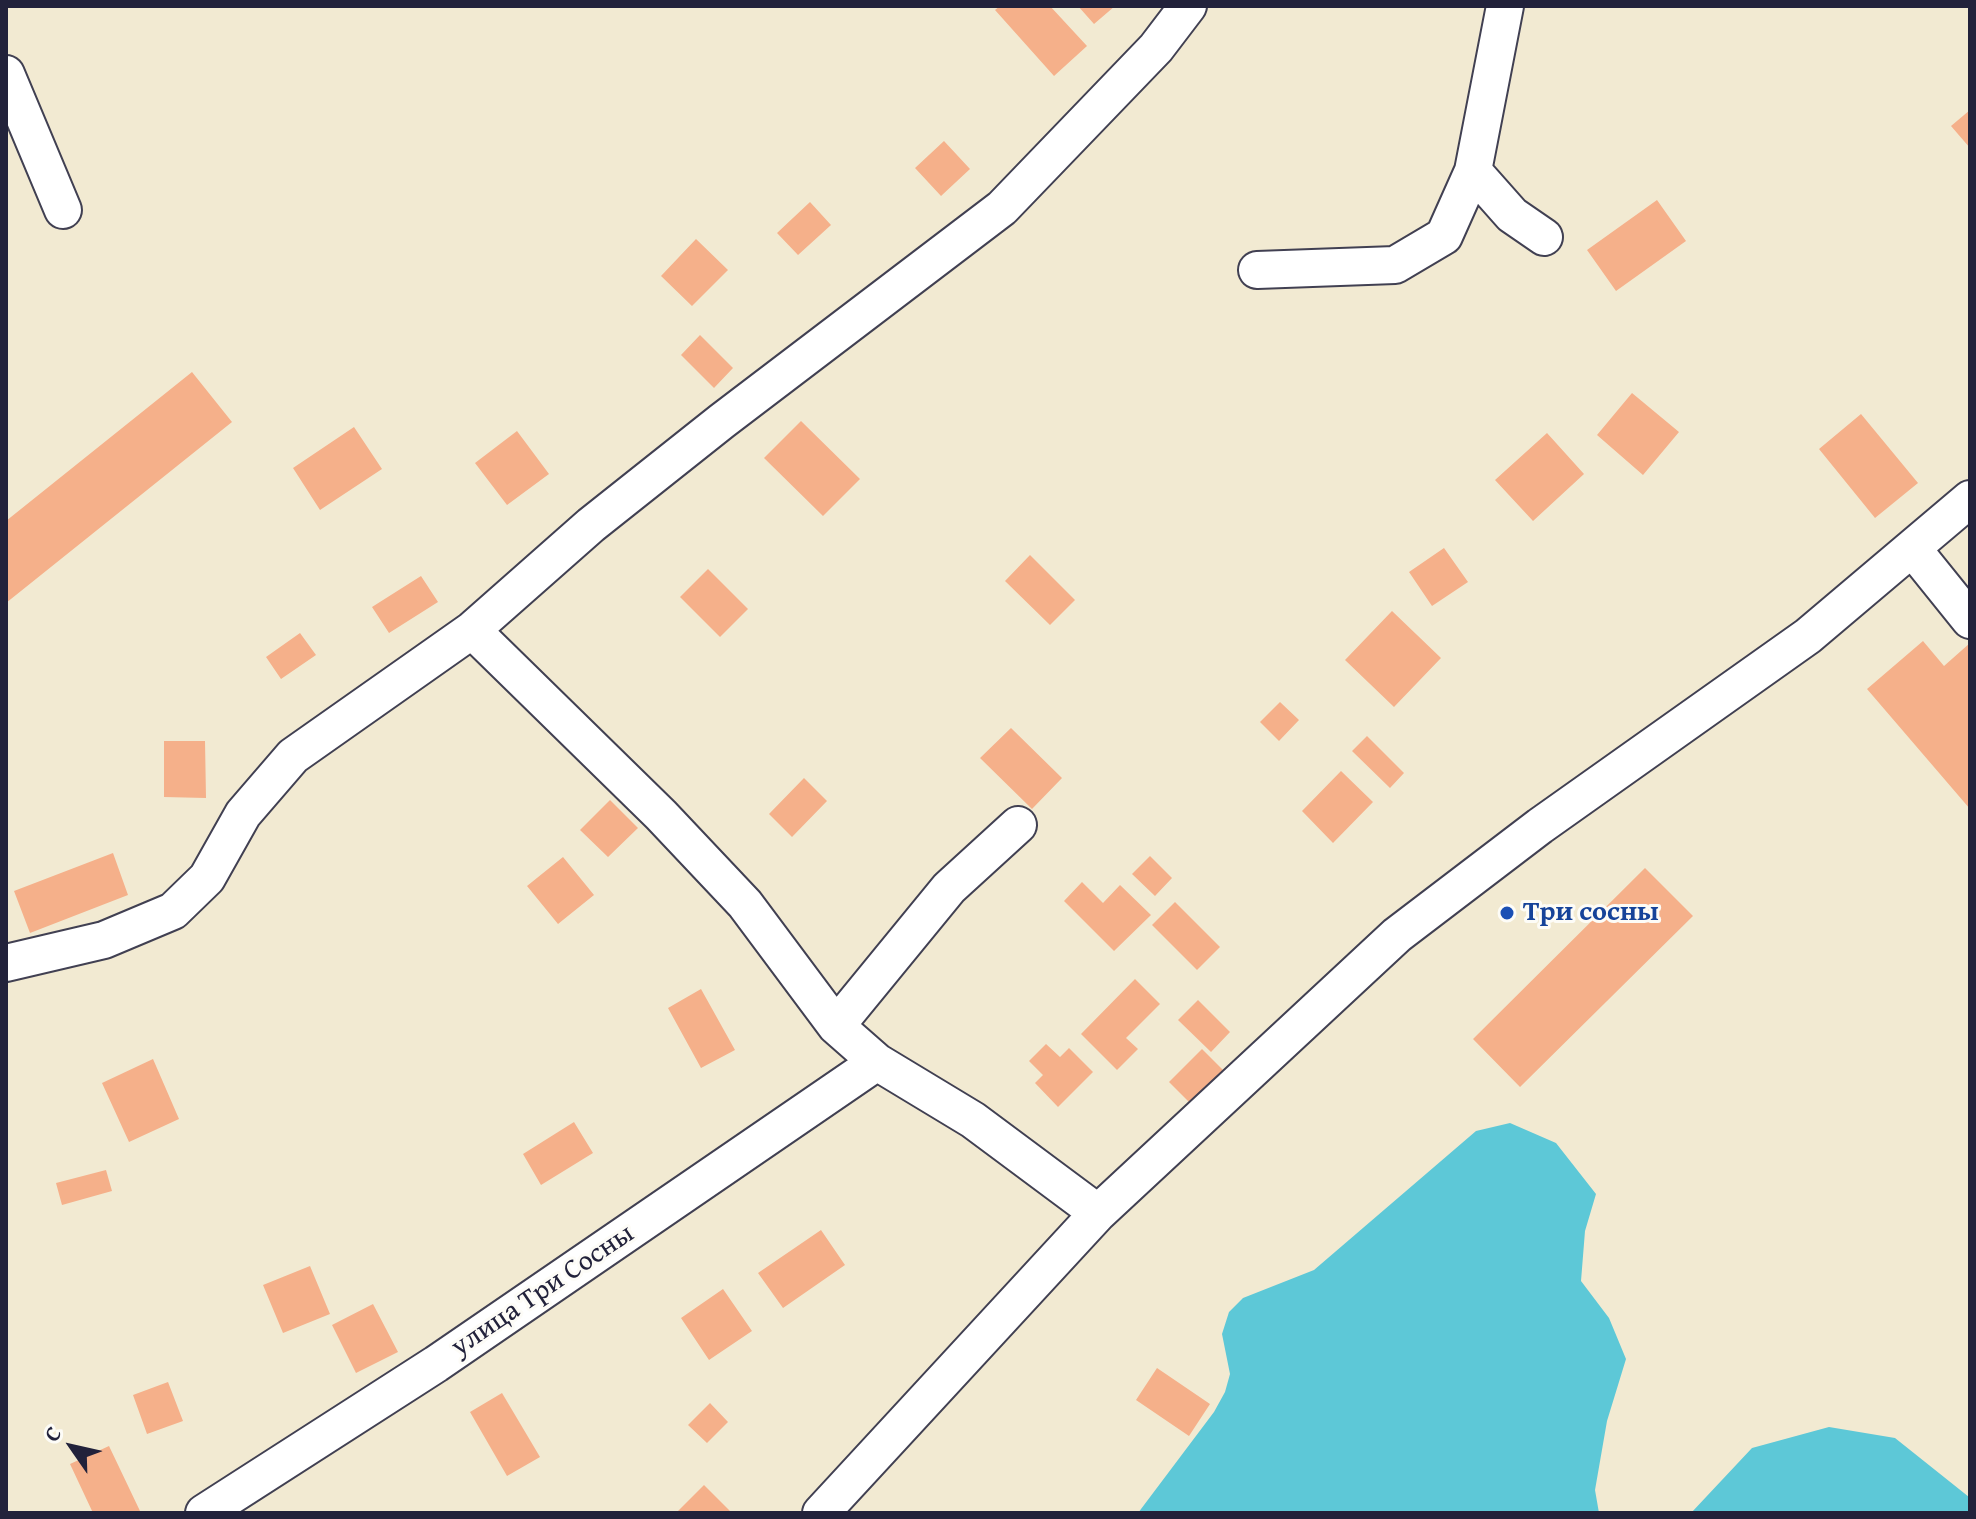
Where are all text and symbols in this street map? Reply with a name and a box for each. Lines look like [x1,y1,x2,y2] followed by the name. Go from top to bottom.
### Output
[1523,896,1659,930] place label: Три сосны
[1498,904,1516,922] marker: Три сосны
[445,1217,641,1365] street label: улица Три Сосны
[32,1407,112,1487] north arrow
[35,1419,69,1448] text: С

